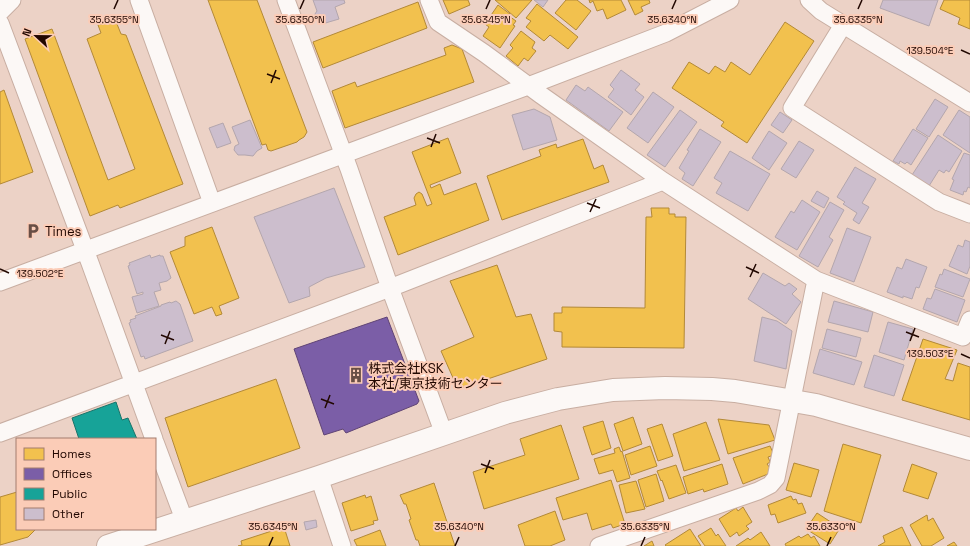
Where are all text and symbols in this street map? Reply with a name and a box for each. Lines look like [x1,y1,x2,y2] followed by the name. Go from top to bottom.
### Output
[89,13,139,26] text: 35.6355°N
[275,13,325,26] text: 35.6350°N
[461,13,511,26] text: 35.6345°N
[647,13,697,26] text: 35.6340°N
[833,13,883,26] text: 35.6335°N
[16,16,56,56] north arrow
[19,26,35,38] text: N
[907,44,954,57] text: 139.504°E
[24,222,42,240] parking icon: Times
[45,223,82,240] place label: Times
[17,267,64,280] text: 139.502°E
[907,347,954,360] text: 139.503°E
[368,360,503,392] place label: 株式会社KSK 本社/東京技術センター
[347,366,365,384] building icon: 株式会社KSK 本社/東京技術センター
[16,438,156,530] legend
[52,446,91,462] text: Homes
[52,466,92,482] text: Offices
[52,486,87,502] text: Public
[52,506,85,522] text: Other
[248,520,298,533] text: 35.6345°N
[434,520,484,533] text: 35.6340°N
[620,520,670,533] text: 35.6335°N
[806,520,856,533] text: 35.6330°N

